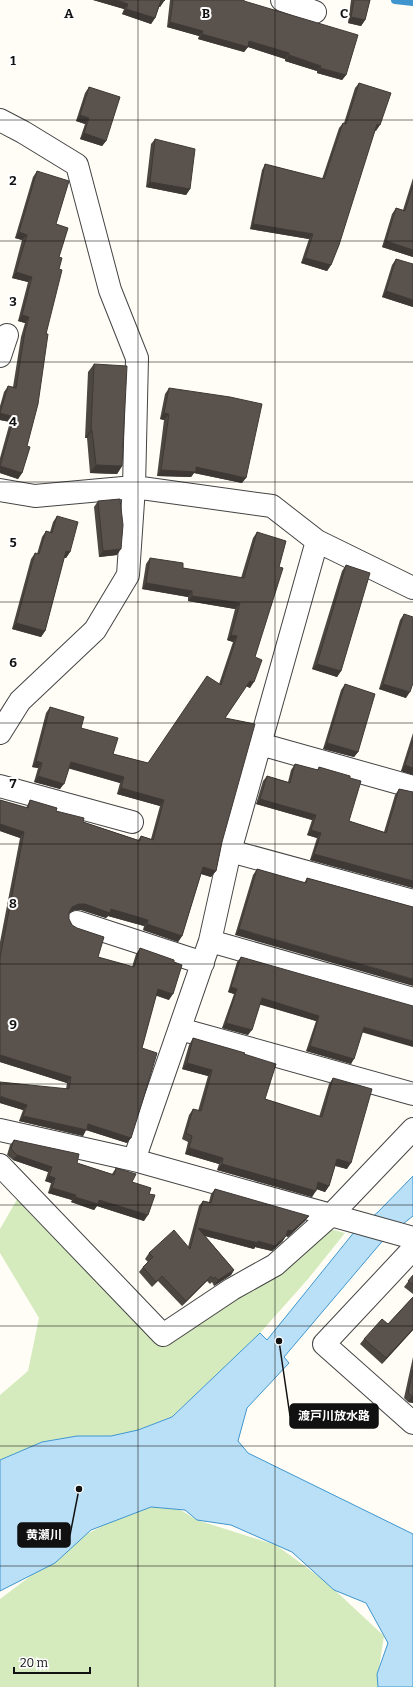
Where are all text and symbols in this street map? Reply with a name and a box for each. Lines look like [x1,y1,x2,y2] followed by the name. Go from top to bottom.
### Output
[64,6,74,21] text: A
[202,6,210,21] text: B
[340,6,348,21] text: C
[10,53,16,68] text: 1
[9,173,17,188] text: 2
[9,294,17,309] text: 3
[9,414,17,429] text: 4
[9,535,17,550] text: 5
[9,655,17,670] text: 6
[10,776,17,791] text: 7
[9,896,17,911] text: 8
[9,1017,17,1032] text: 9
[290,1404,378,1428] callout: 渡戸川放水路
[298,1409,370,1423] text: 渡戸川放水路
[18,1523,70,1547] callout: 黄瀬川
[26,1528,62,1542] text: 黄瀬川
[14,1649,90,1675] scale bar
[20,1656,49,1670] text: 20 m

